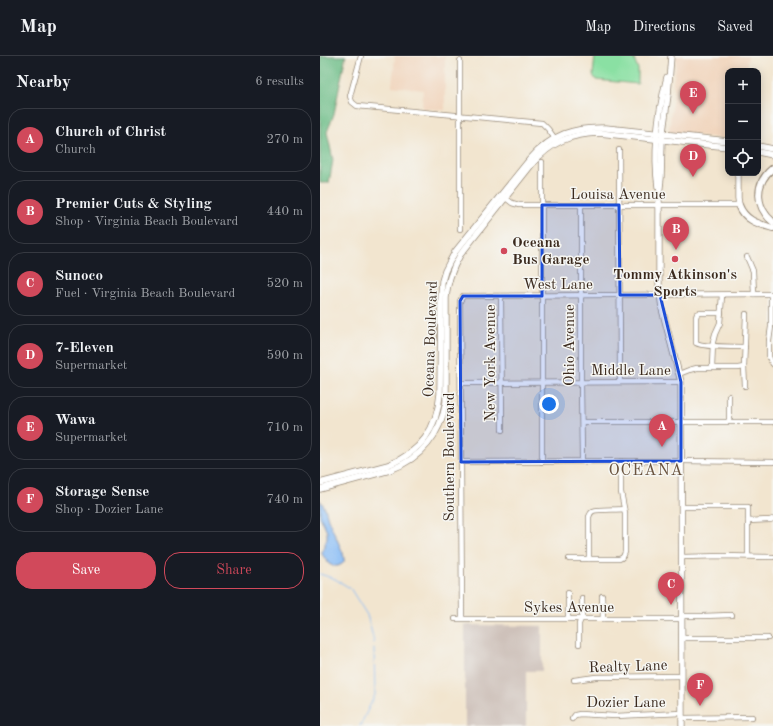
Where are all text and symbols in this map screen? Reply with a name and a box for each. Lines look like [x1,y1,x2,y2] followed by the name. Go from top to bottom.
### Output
[20,18,57,37] text: Map
[585,20,611,34] text: Map
[633,20,695,34] text: Directions
[717,20,753,34] text: Saved
[725,68,761,176] map controls
[725,68,761,104] button: +
[16,74,71,91] text: Nearby
[255,75,304,88] text: 6 results
[680,81,706,114] pin: E
[725,104,761,140] button: −
[55,125,166,140] text: Church of Christ
[25,133,35,146] text: A
[266,133,303,146] text: 270 m
[725,140,761,176] button: locate
[55,143,96,156] text: Church
[680,144,706,177] pin: D
[570,188,666,203] street label: Louisa Avenue
[55,197,212,212] text: Premier Cuts & Styling
[25,205,35,218] text: B
[266,205,303,218] text: 440 m
[55,215,238,228] text: Shop · Virginia Beach Boulevard
[663,217,689,250] pin: B
[512,236,590,268] place label: Oceana Bus Garage
[499,246,509,256] marker: Oceana Bus Garage
[670,254,680,264] marker: Tommy Atkinson's Sports
[613,268,737,300] place label: Tommy Atkinson's Sports
[55,269,103,284] text: Sunoco
[26,277,34,290] text: C
[266,277,303,290] text: 520 m
[523,278,593,293] street label: West Lane
[422,280,441,398] street label: Oceana Boulevard
[55,287,235,300] text: Fuel · Virginia Beach Boulevard
[484,304,499,422] street label: New York Avenue
[563,304,578,386] street label: Ohio Avenue
[55,341,114,356] text: 7-Eleven
[25,349,35,362] text: D
[266,349,303,362] text: 590 m
[55,359,127,372] text: Supermarket
[591,364,671,379] street label: Middle Lane
[443,392,458,522] street label: Southern Boulevard
[539,394,559,414] your location
[55,413,96,428] text: Wawa
[649,414,675,447] pin: A
[26,421,34,434] text: E
[266,421,303,434] text: 710 m
[55,431,127,444] text: Supermarket
[608,463,684,479] district label: OCEANA
[55,485,149,500] text: Storage Sense
[26,493,34,506] text: F
[266,493,303,506] text: 740 m
[55,503,163,516] text: Shop · Dozier Lane
[16,552,156,589] button: Save
[164,552,304,589] button: Share
[658,572,684,605] pin: C
[524,601,614,616] street label: Sykes Avenue
[588,659,668,676] street label: Realty Lane
[687,673,713,706] pin: F
[586,696,666,711] street label: Dozier Lane

